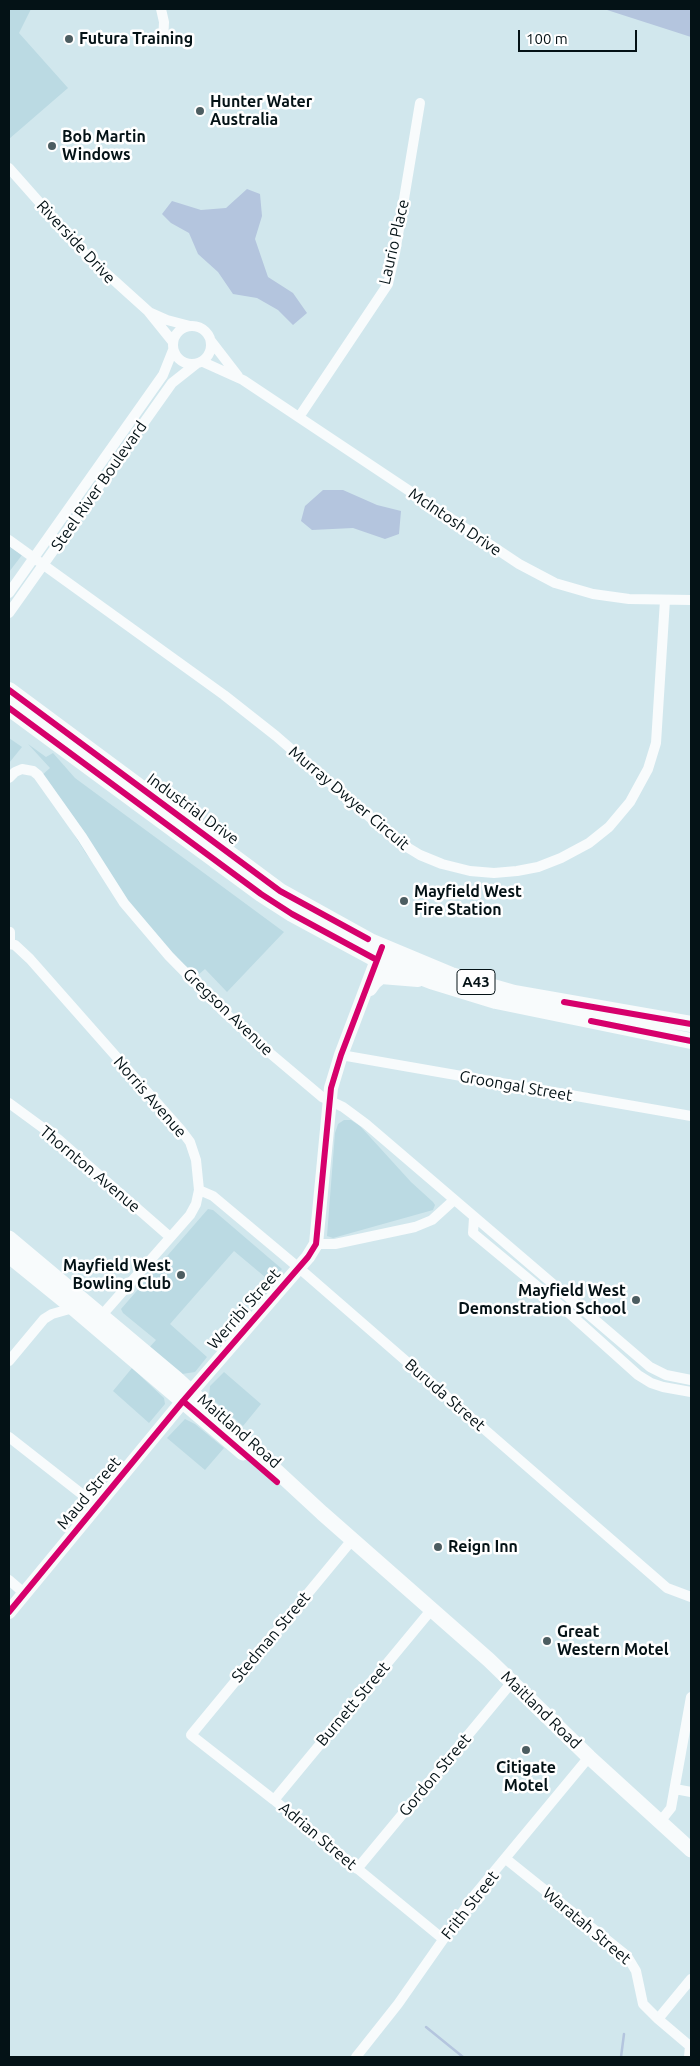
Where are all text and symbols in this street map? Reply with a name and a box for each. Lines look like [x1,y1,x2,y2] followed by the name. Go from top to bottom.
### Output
[520,20,639,52] scale bar
[79,29,193,49] place label: Futura Training
[526,30,568,47] text: 100 m
[63,33,75,45] marker: Futura Training
[210,92,312,130] place label: Hunter Water Australia
[194,105,206,117] marker: Hunter Water Australia
[62,127,146,165] place label: Bob Martin Windows
[46,140,58,152] marker: Bob Martin Windows
[32,196,120,288] street label: Riverside Drive
[375,198,413,286] street label: Laurio Place
[47,418,151,554] street label: Steel River Boulevard
[405,484,505,560] street label: McIntosh Drive
[285,742,413,854] street label: Murray Dwyer Circuit
[143,769,243,849] street label: Industrial Drive
[414,882,522,920] place label: Mayfield West Fire Station
[398,895,410,907] marker: Mayfield West Fire Station
[179,964,277,1060] street label: Gregson Avenue
[457,970,495,994] road number: A43
[110,1052,190,1142] street label: Norris Avenue
[458,1067,574,1105] street label: Groongal Street
[36,1122,144,1216] street label: Thornton Avenue
[63,1256,171,1294] place label: Mayfield West Bowling Club
[204,1265,284,1353] street label: Werribi Street
[175,1269,187,1281] marker: Mayfield West Bowling Club
[458,1281,626,1319] place label: Mayfield West Demonstration School
[630,1294,642,1306] marker: Mayfield West Demonstration School
[401,1355,489,1435] street label: Buruda Street
[194,1390,284,1472] street label: Maitland Road
[53,1453,125,1533] street label: Maud Street
[448,1537,518,1557] place label: Reign Inn
[432,1541,444,1553] marker: Reign Inn
[228,1588,314,1686] street label: Stedman Street
[557,1622,669,1660] place label: Great Western Motel
[541,1635,553,1647] marker: Great Western Motel
[312,1658,394,1750] street label: Burnett Street
[497,1667,585,1753] street label: Maitland Road
[395,1730,475,1820] street label: Gordon Street
[520,1744,532,1756] marker: Citigate Motel
[496,1758,556,1796] place label: Citigate Motel
[275,1798,361,1874] street label: Adrian Street
[437,1867,503,1943] street label: Frith Street
[539,1884,635,1968] street label: Waratah Street

